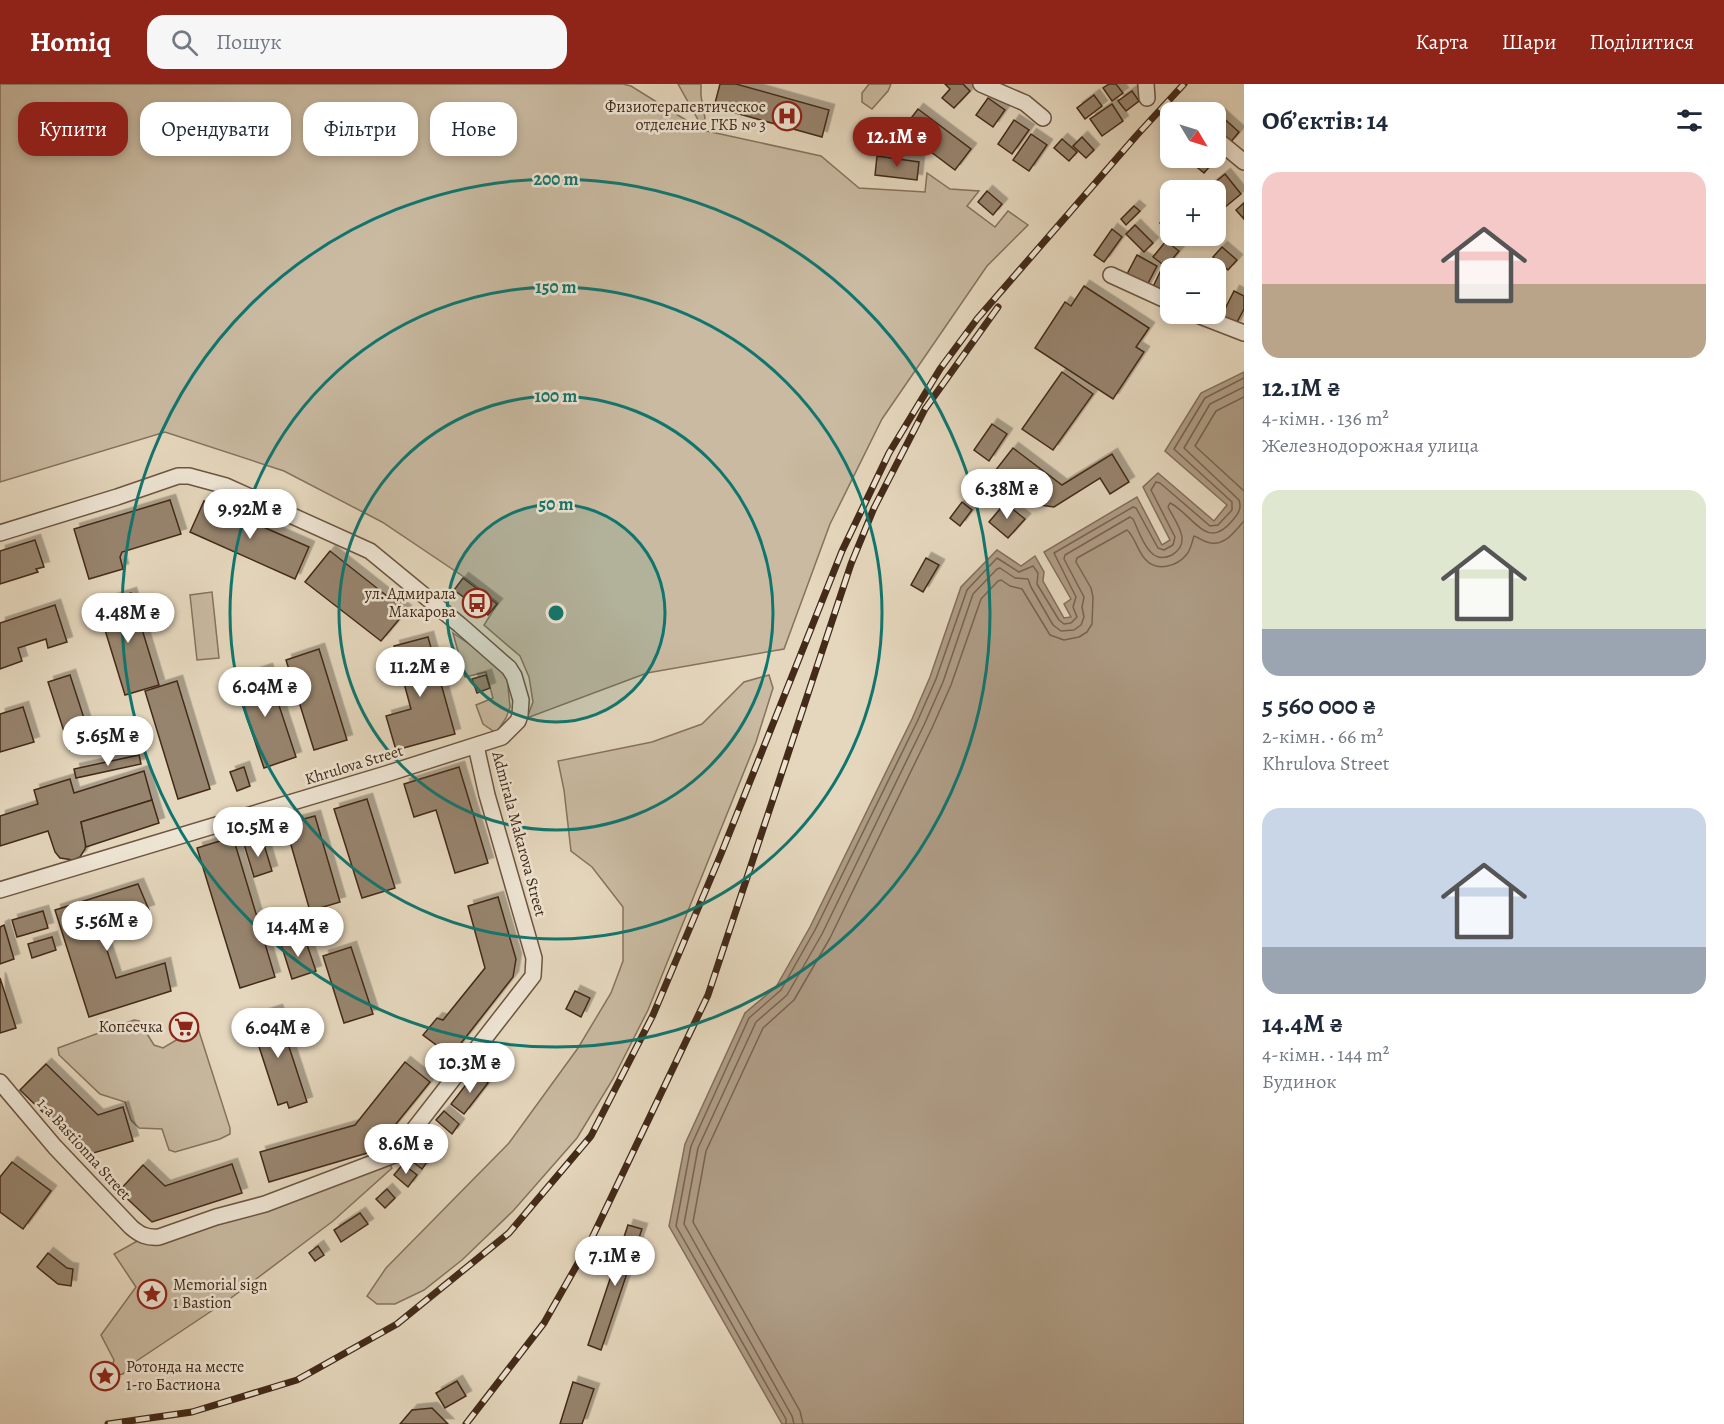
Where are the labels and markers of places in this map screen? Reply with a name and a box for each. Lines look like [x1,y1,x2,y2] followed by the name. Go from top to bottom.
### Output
[605,96,766,136] place label: Физиотерапевтическое отделение ГКБ № 3
[771,100,803,132] hospital icon: Физиотерапевтическое отделение ГКБ № 3
[842,117,952,168] pin: 12.1M ₴
[952,469,1062,520] pin: 6.38M ₴
[195,489,305,540] pin: 9.92M ₴
[364,583,457,623] place label: ул. Адмирала Макарова
[461,587,493,619] bus stop icon: ул. Адмирала Макарова
[73,593,183,644] pin: 4.48M ₴
[546,603,566,623] centre of rings
[365,647,475,698] pin: 11.2M ₴
[210,667,320,718] pin: 6.04M ₴
[53,716,163,767] pin: 5.65M ₴
[203,807,313,858] pin: 10.5M ₴
[52,901,162,952] pin: 5.56M ₴
[243,907,353,958] pin: 14.4M ₴
[223,1008,333,1059] pin: 6.04M ₴
[168,1011,200,1043] supermarket icon: Копеечка
[98,1016,164,1038] place label: Копеечка
[415,1043,525,1094] pin: 10.3M ₴
[357,1124,455,1175] pin: 8.6M ₴
[566,1236,664,1287] pin: 7.1M ₴
[173,1274,268,1314] place label: Memorial sign 1 Bastion
[136,1278,168,1310] place icon: Memorial sign 1 Bastion
[126,1356,244,1396] place label: Ротонда на месте 1-го Бастиона
[89,1360,121,1392] place icon: Ротонда на месте 1-го Бастиона

